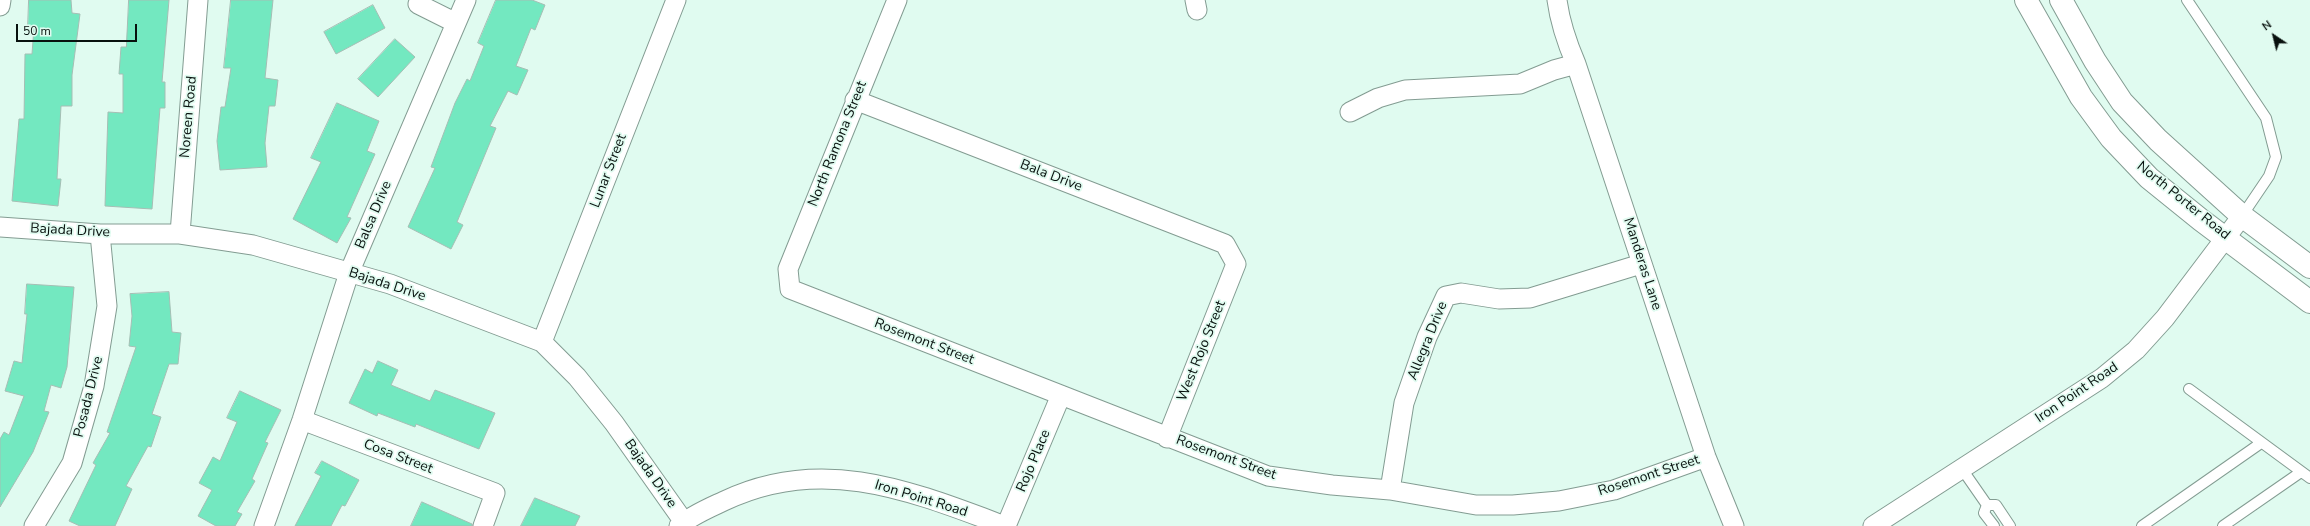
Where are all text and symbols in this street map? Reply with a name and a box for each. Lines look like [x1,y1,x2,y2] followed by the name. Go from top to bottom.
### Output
[18,16,139,42] scale bar
[2254,16,2294,56] north arrow
[2259,17,2274,34] text: N
[23,23,51,39] text: 50 m
[177,75,201,159] street label: Noreen Road
[805,79,871,209] street label: North Ramona Street
[587,132,631,210] street label: Lunar Street
[1018,156,1084,196] street label: Bala Drive
[2133,158,2233,244] street label: North Porter Road
[352,179,396,251] street label: Balsa Drive
[1619,216,1665,312] street label: Manderas Lane
[30,221,110,241] street label: Bajada Drive
[346,265,428,305] street label: Bajada Drive
[1174,298,1230,404] street label: West Rojo Street
[1405,299,1451,383] street label: Allegra Drive
[872,315,976,369] street label: Rosemont Street
[71,355,107,439] street label: Posada Drive
[2032,359,2122,427] street label: Iron Point Road
[1013,427,1055,495] street label: Rojo Place
[1174,432,1278,484] street label: Rosemont Street
[361,436,435,478] street label: Cosa Street
[620,436,680,512] street label: Bajada Drive
[1596,452,1702,500] street label: Rosemont Street
[872,477,970,521] street label: Iron Point Road

